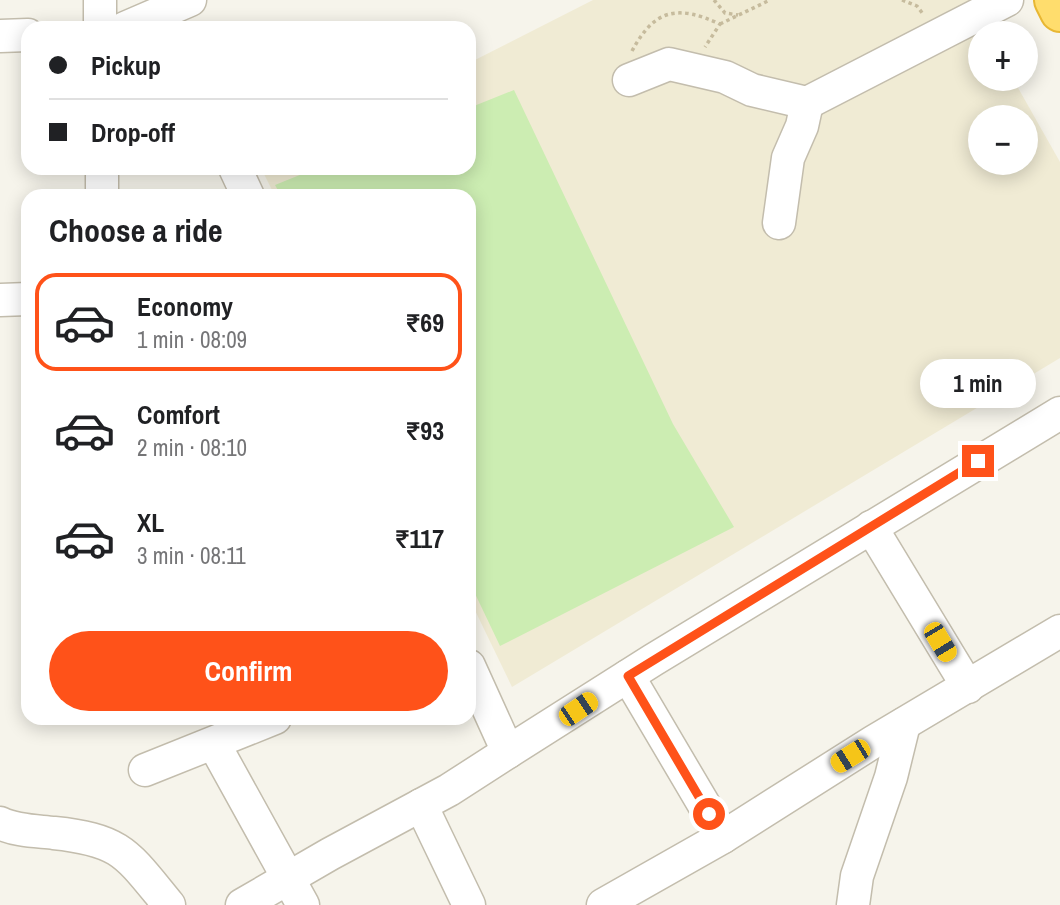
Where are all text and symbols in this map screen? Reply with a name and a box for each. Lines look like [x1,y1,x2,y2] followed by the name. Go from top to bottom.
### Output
[968,21,1038,175] map controls
[968,21,1038,91] button: +
[91,48,161,83] text: Pickup
[968,105,1038,175] button: −
[91,115,175,150] text: Drop-off
[49,209,223,252] text: Choose a ride
[137,289,233,324] text: Economy
[53,291,116,354] icon: car
[405,305,444,340] text: ₹69
[137,324,247,355] text: 1 min · 08:09
[920,360,1036,408] callout: 1 min
[953,368,1003,399] text: 1 min
[137,397,220,432] text: Comfort
[53,399,116,462] icon: car
[405,413,444,448] text: ₹93
[137,432,247,463] text: 2 min · 08:10
[962,445,994,477] route end
[137,505,164,540] text: XL
[53,507,116,570] icon: car
[395,521,444,556] text: ₹117
[137,540,246,571] text: 3 min · 08:11
[921,619,960,665] car
[49,631,448,711] button: Confirm
[555,689,602,729] car
[827,736,874,776] car
[693,798,725,830] route start

